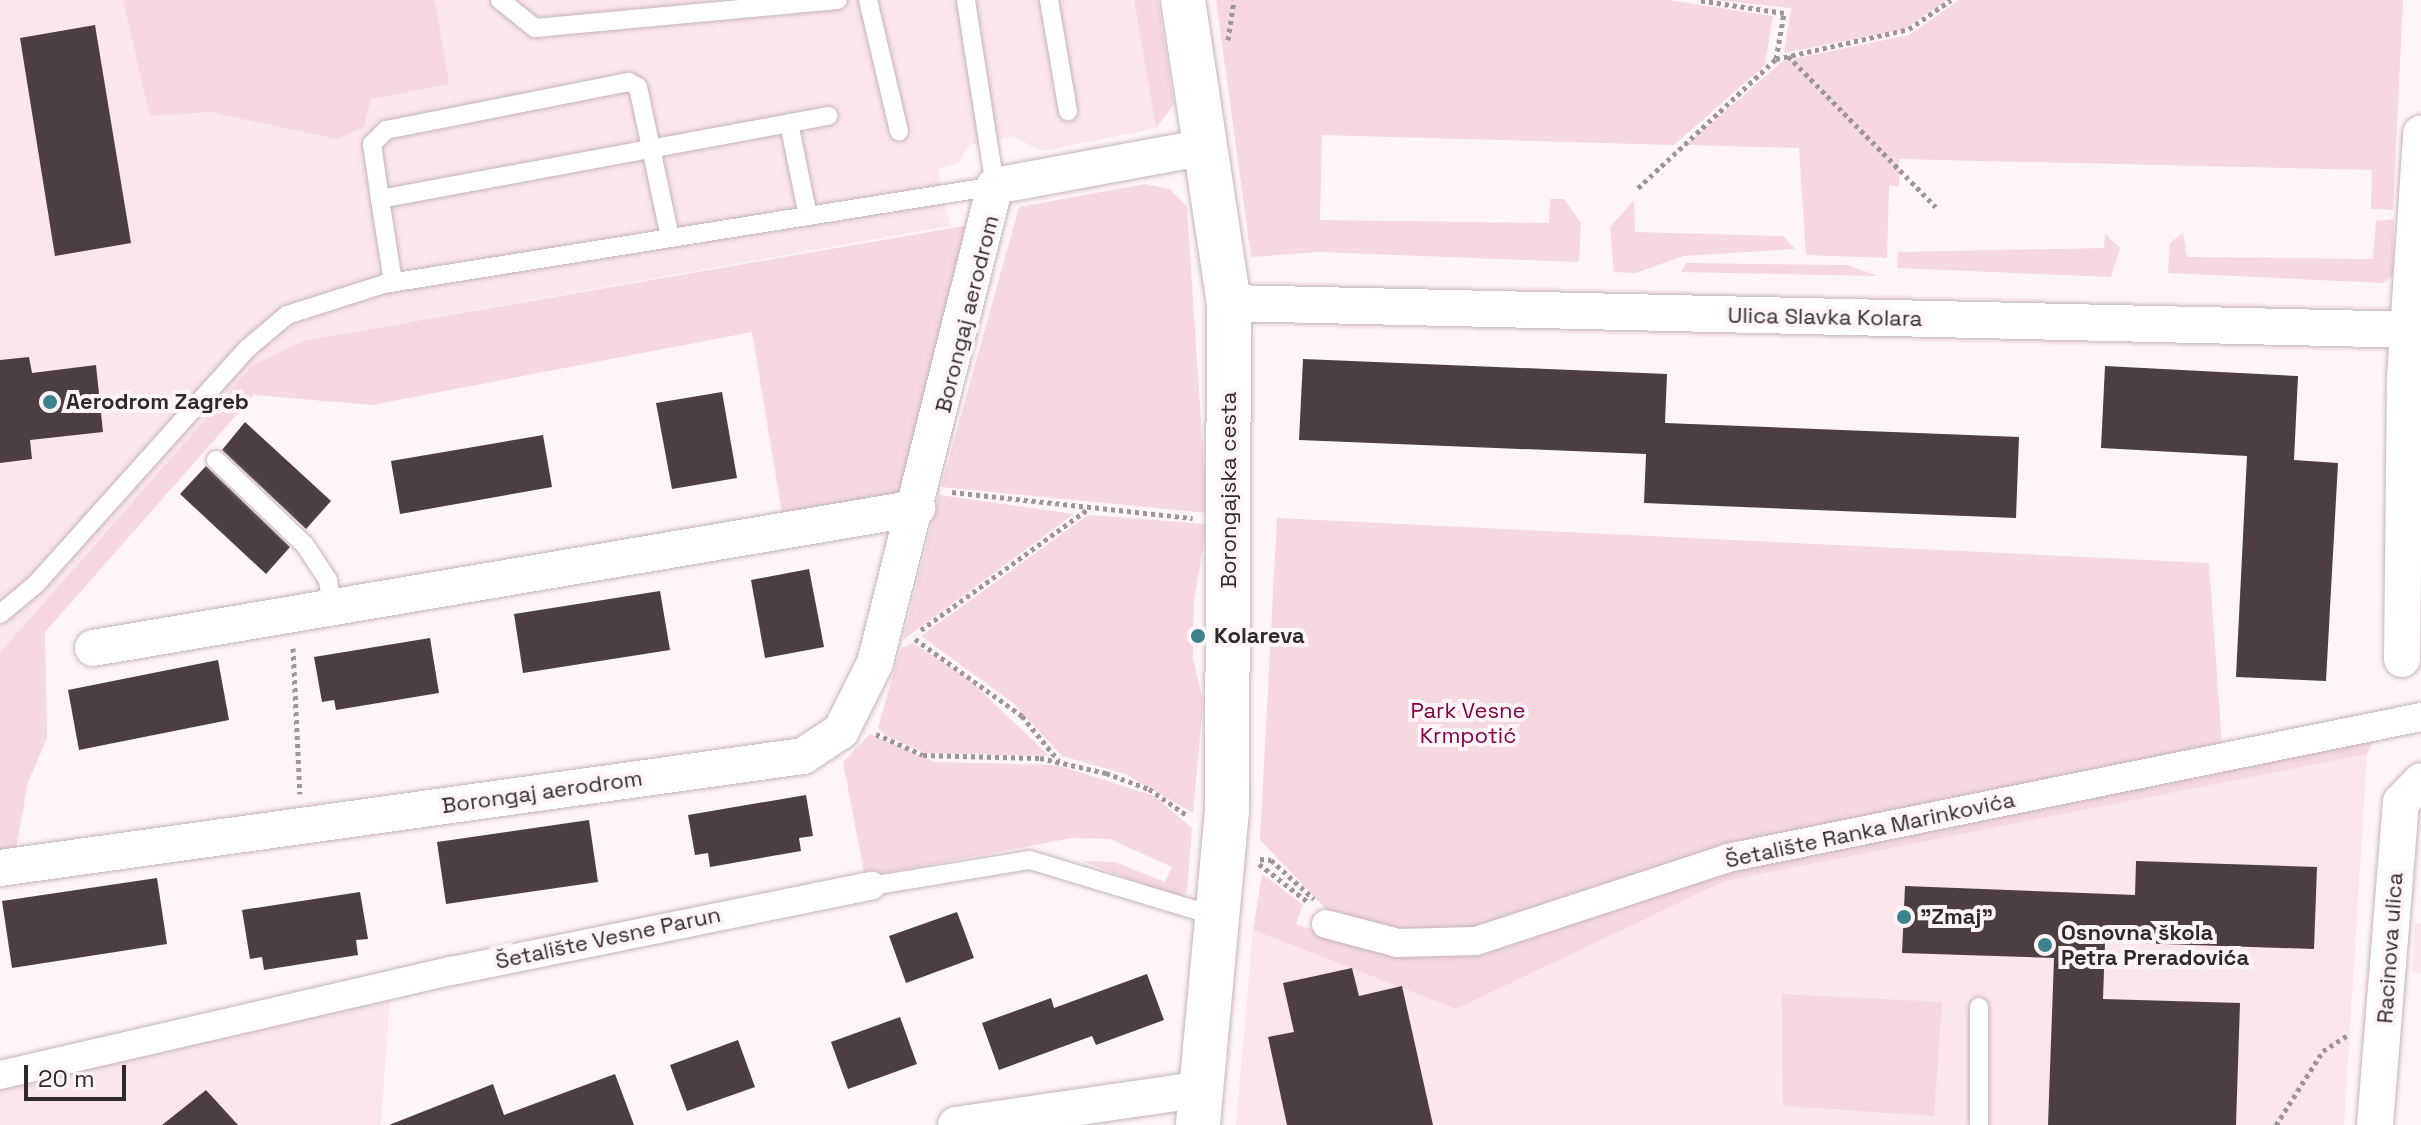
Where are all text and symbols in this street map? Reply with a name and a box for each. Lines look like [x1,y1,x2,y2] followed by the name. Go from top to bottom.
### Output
[930,213,1004,415] street label: Borongaj aerodrom
[1727,302,1923,332] street label: Ulica Slavka Kolara
[66,389,249,415] place label: Aerodrom Zagreb
[1216,391,1242,589] street label: Borongajska cesta
[41,393,59,411] marker: Aerodrom Zagreb
[1214,623,1305,649] place label: Kolareva
[1189,627,1207,645] marker: Kolareva
[1410,697,1526,748] park label: Park Vesne Krmpotić
[440,765,644,819] street label: Borongaj aerodrom
[1723,786,2017,874] street label: Šetalište Ranka Marinkovića
[2372,872,2408,1024] street label: Racinova ulica
[493,901,723,975] street label: Šetalište Vesne Parun
[1920,904,1993,930] place label: "Zmaj"
[1895,908,1913,926] marker: "Zmaj"
[2061,919,2249,970] place label: Osnovna škola Petra Preradovića
[2036,936,2054,954] marker: Osnovna škola Petra Preradovića
[28,1049,130,1099] scale bar
[38,1063,95,1094] text: 20 m

